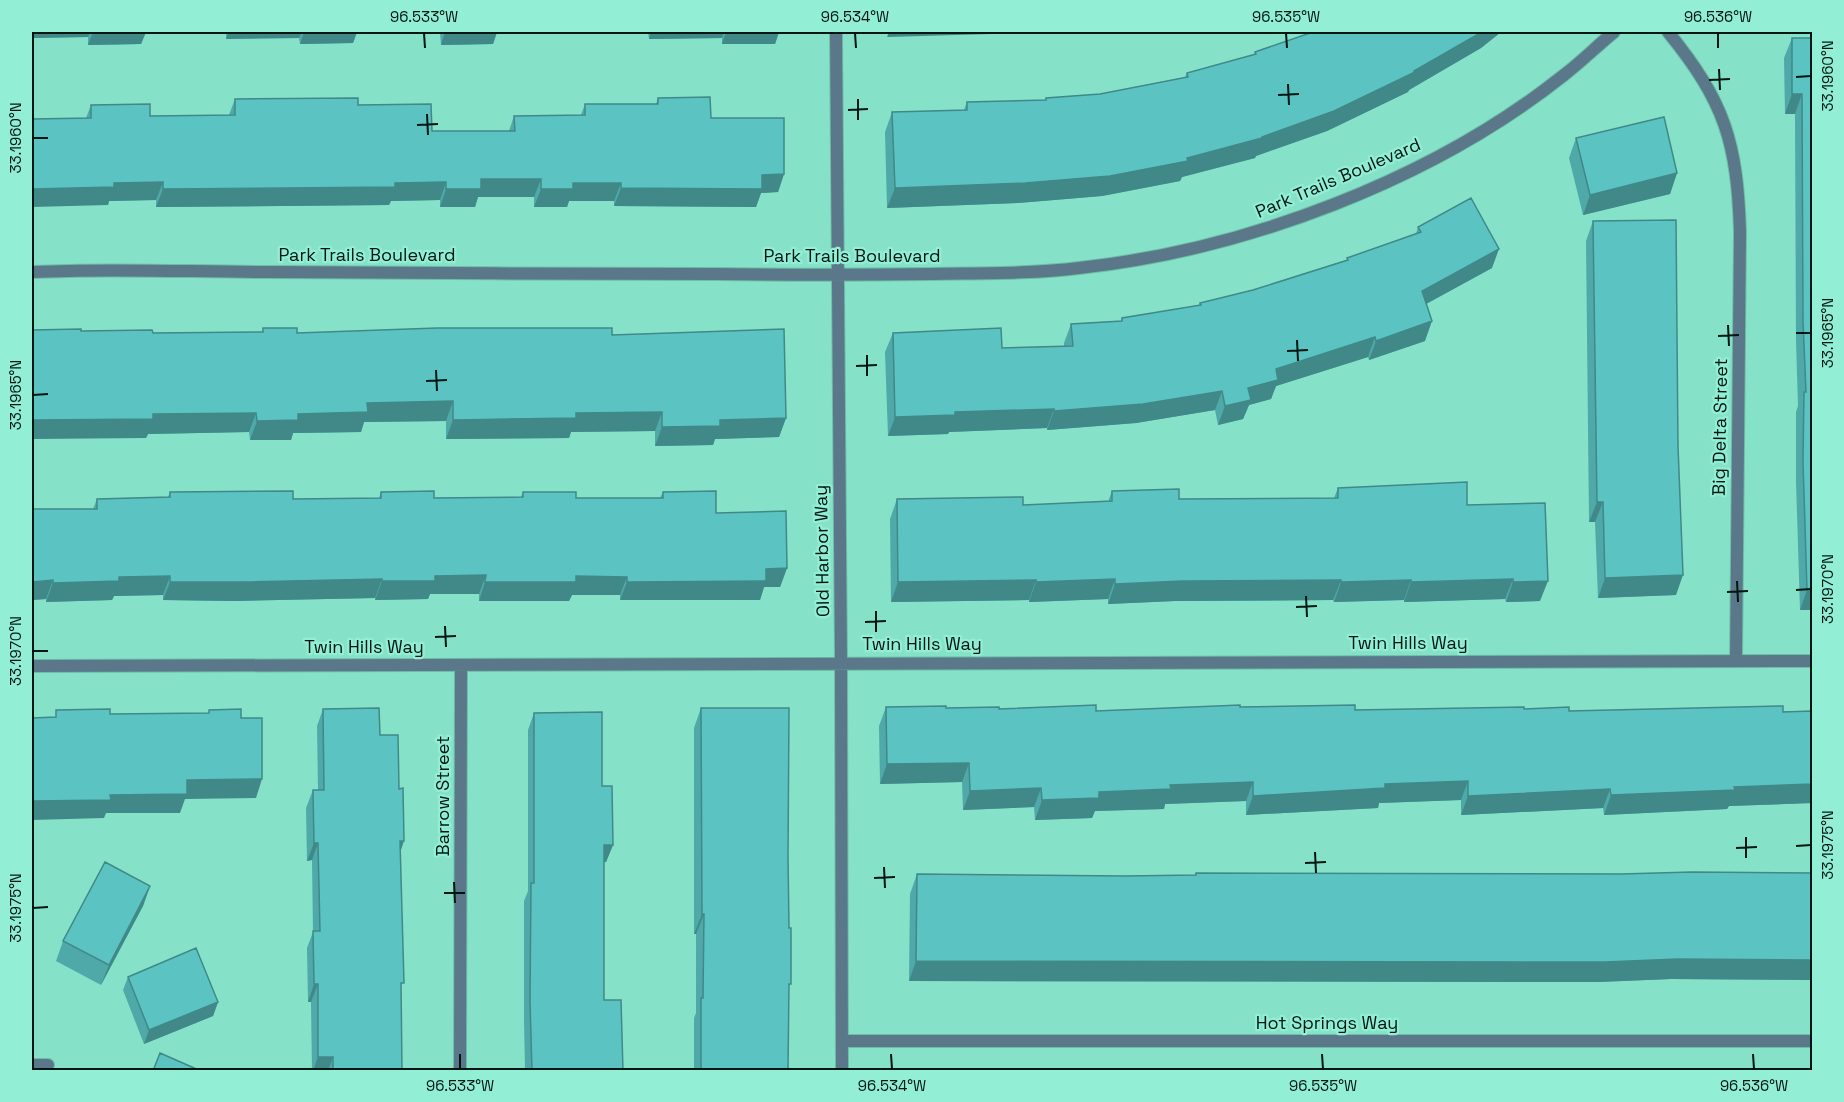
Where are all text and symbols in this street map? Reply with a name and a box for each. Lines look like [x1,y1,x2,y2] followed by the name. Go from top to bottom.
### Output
[390,7,458,26] text: 96.533°W
[821,7,889,26] text: 96.534°W
[1252,7,1320,26] text: 96.535°W
[1684,7,1752,26] text: 96.536°W
[1818,40,1837,112] text: 33.1960°N
[6,102,25,174] text: 33.1960°N
[1252,132,1424,223] street label: Park Trails Boulevard
[278,243,456,266] street label: Park Trails Boulevard
[763,244,941,267] street label: Park Trails Boulevard
[1818,298,1837,368] text: 33.1965°N
[1707,358,1732,496] street label: Big Delta Street
[6,360,25,430] text: 33.1965°N
[809,485,834,617] street label: Old Harbor Way
[1818,554,1837,624] text: 33.1970°N
[6,616,25,686] text: 33.1970°N
[1348,631,1468,654] street label: Twin Hills Way
[862,632,982,655] street label: Twin Hills Way
[304,635,424,658] street label: Twin Hills Way
[431,736,454,856] street label: Barrow Street
[1818,810,1837,880] text: 33.1975°N
[6,873,25,943] text: 33.1975°N
[1256,1011,1398,1034] street label: Hot Springs Way
[426,1076,494,1095] text: 96.533°W
[858,1076,926,1095] text: 96.534°W
[1289,1076,1357,1095] text: 96.535°W
[1720,1076,1788,1095] text: 96.536°W

